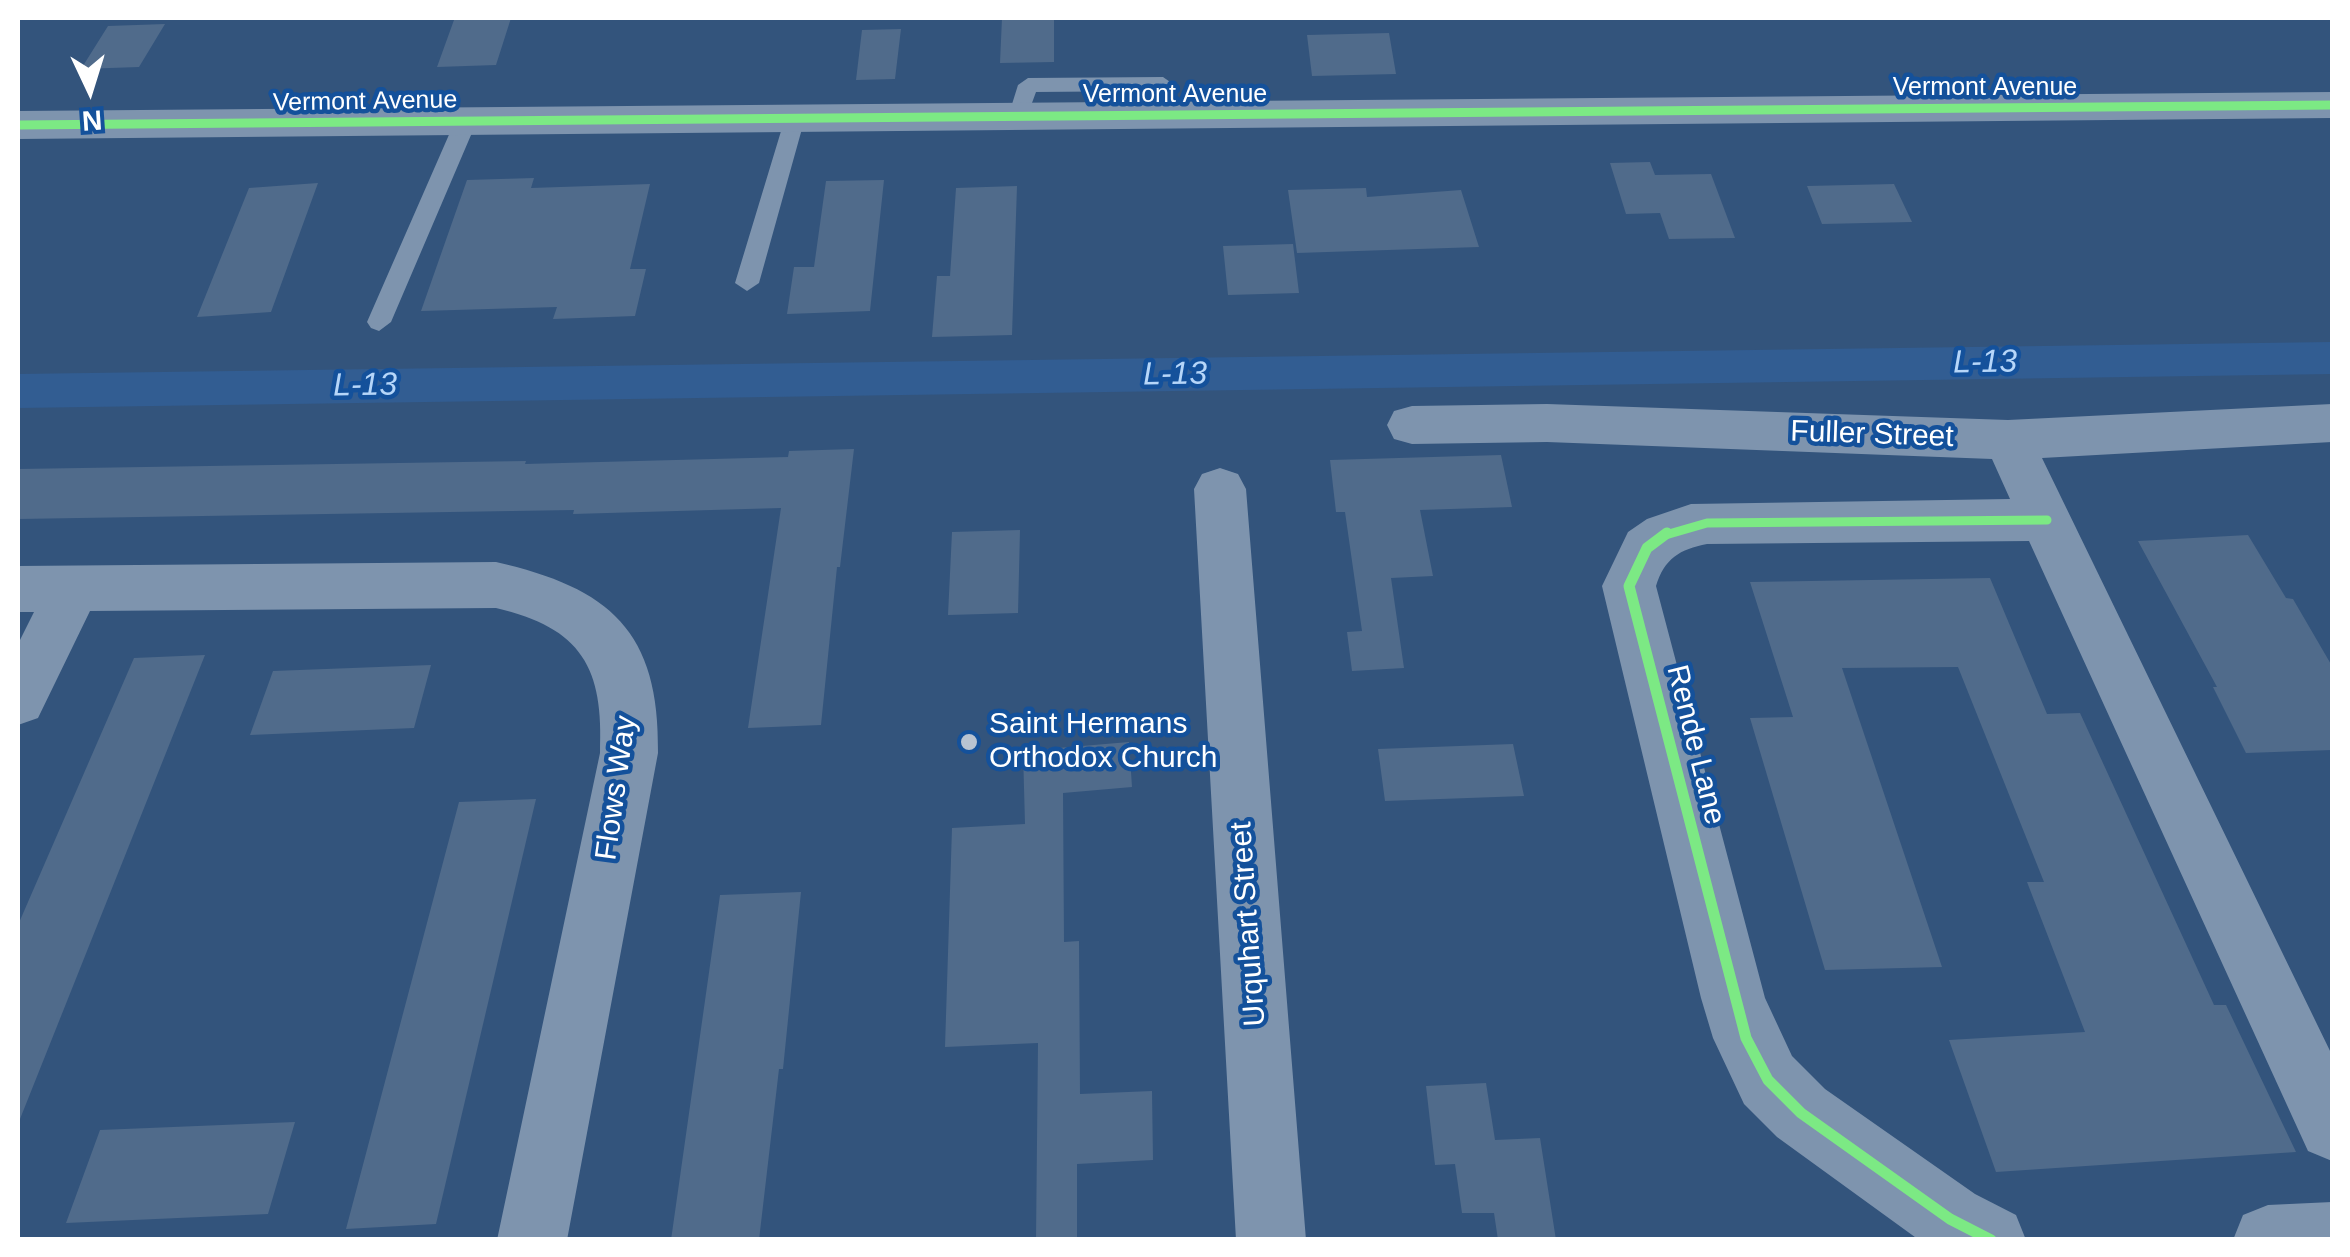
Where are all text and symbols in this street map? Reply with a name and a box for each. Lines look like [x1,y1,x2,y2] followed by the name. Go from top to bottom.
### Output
[40,40,140,140] north arrow
[1893,73,2077,103] street label: Vermont Avenue
[1083,80,1267,110] street label: Vermont Avenue
[273,85,457,119] street label: Vermont Avenue
[81,104,103,137] text: N
[1953,343,2017,383] water label: L-13
[1143,355,1207,395] water label: L-13
[333,366,397,406] water label: L-13
[1790,414,1954,456] street label: Fuller Street
[1658,661,1732,829] street label: Rende Lane
[989,707,1217,778] place label: Saint Hermans Orthodox Church
[589,713,645,863] street label: Flows Way
[958,731,980,753] marker: Saint Hermans Orthodox Church
[1224,820,1274,1028] street label: Urquhart Street

